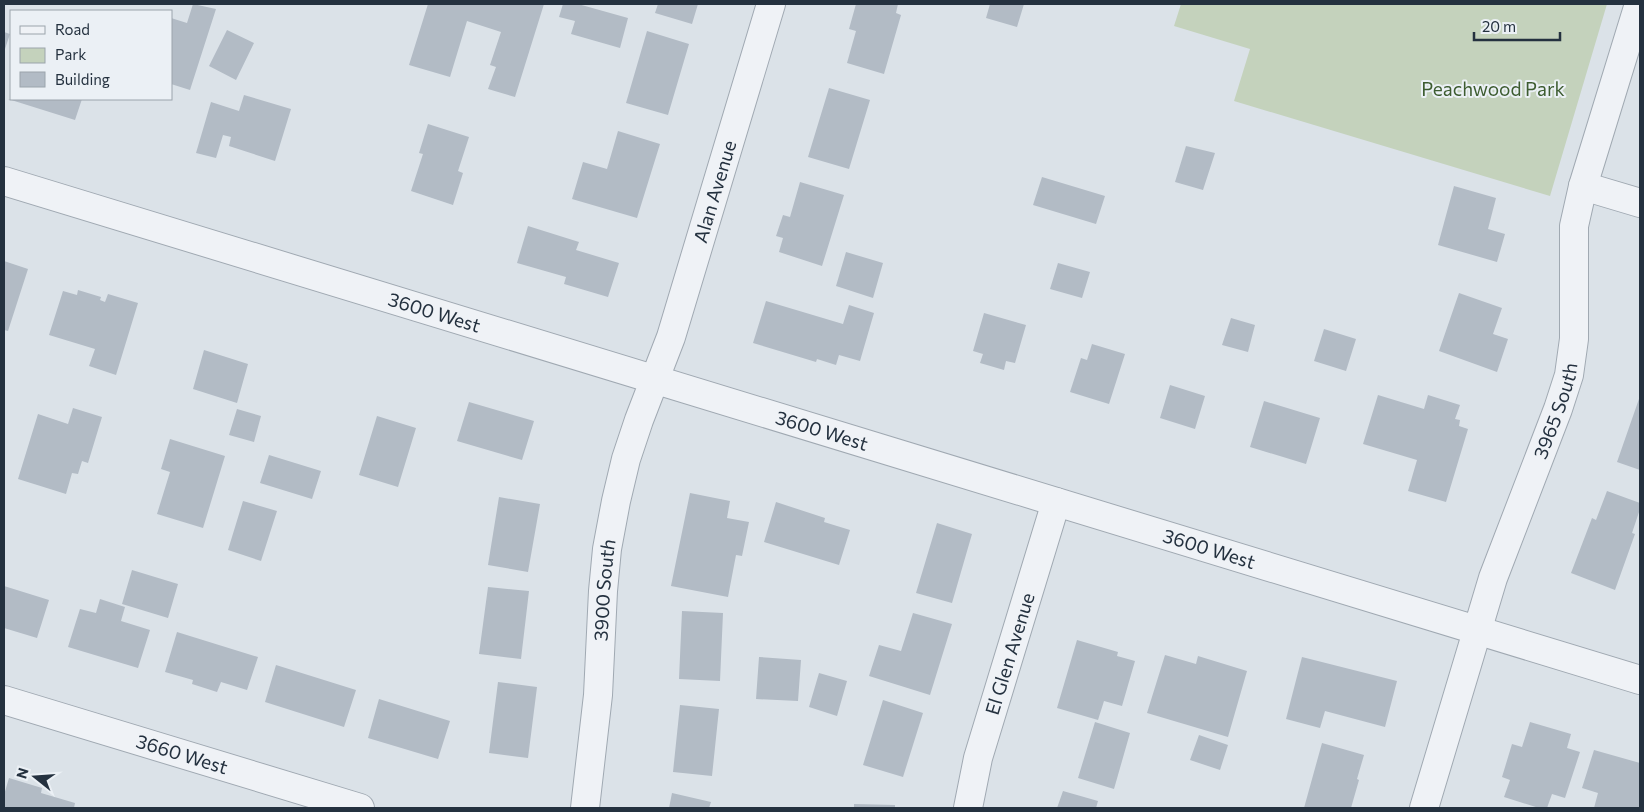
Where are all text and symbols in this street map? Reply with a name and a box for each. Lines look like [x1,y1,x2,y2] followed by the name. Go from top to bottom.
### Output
[10,10,172,100] legend
[1474,10,1560,42] scale bar
[1482,17,1516,35] text: 20 m
[55,20,90,38] text: Road
[55,45,86,63] text: Park
[55,70,110,88] text: Building
[1421,77,1565,100] park label: Peachwood Park
[688,137,740,245] street label: Alan Avenue
[386,287,484,337] street label: 3600 West
[1528,361,1582,462] street label: 3965 South
[773,405,871,455] street label: 3600 West
[1160,523,1258,573] street label: 3600 West
[589,537,620,642] street label: 3900 South
[980,590,1039,717] street label: El Glen Avenue
[134,729,231,778] street label: 3660 West
[10,752,60,802] north arrow
[12,766,32,781] text: N

